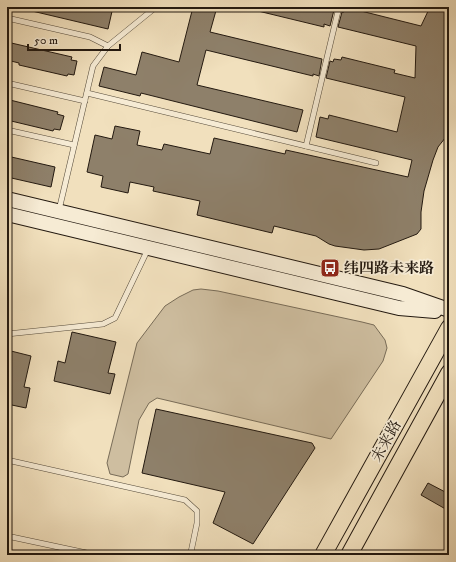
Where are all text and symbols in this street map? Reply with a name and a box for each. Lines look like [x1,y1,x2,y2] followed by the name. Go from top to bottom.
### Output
[28,26,120,52] scale bar
[34,33,58,48] text: 50 m
[319,257,341,279] bus stop icon: 纬四路未来路
[344,259,434,278] place label: 纬四路未来路
[367,417,406,466] street label: 未来路

